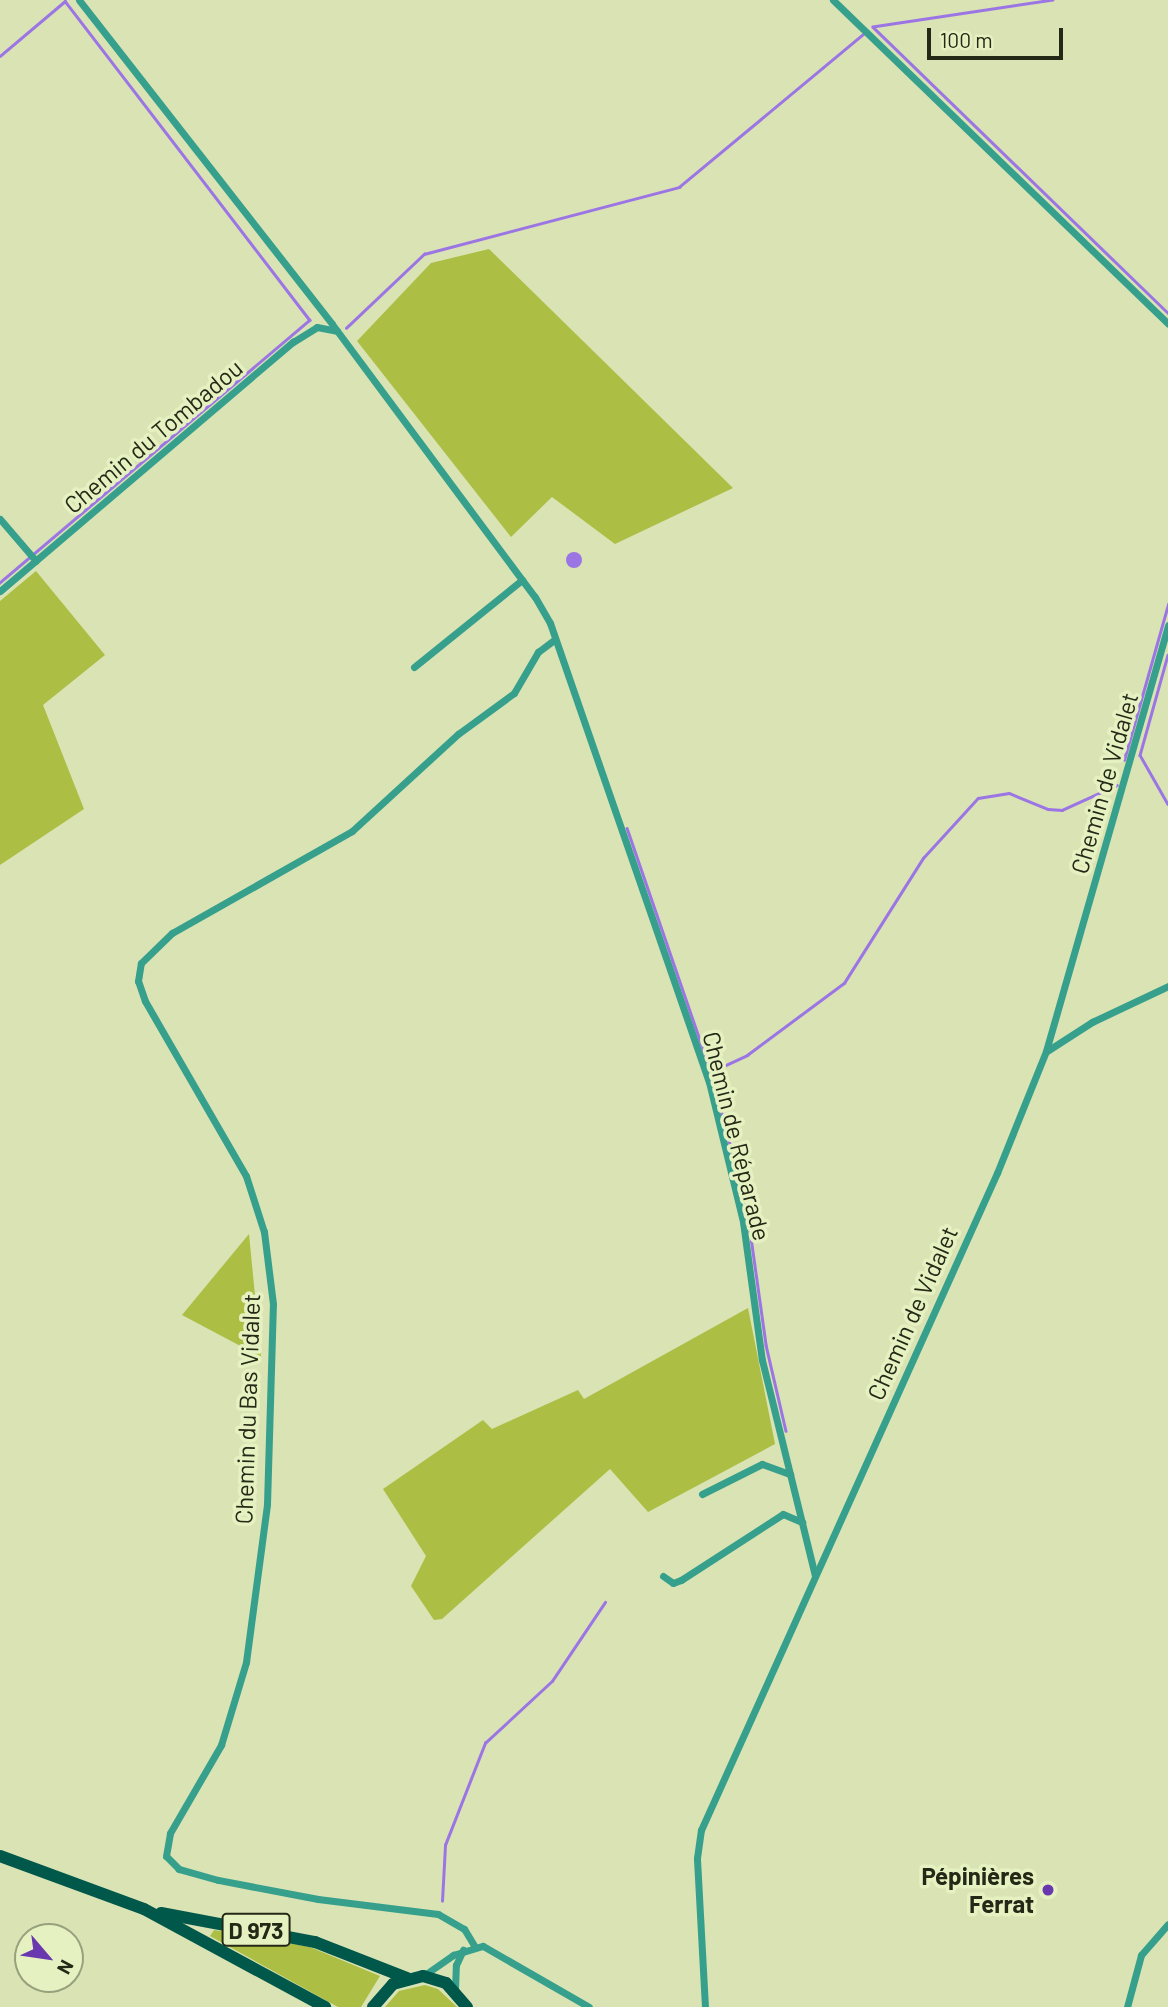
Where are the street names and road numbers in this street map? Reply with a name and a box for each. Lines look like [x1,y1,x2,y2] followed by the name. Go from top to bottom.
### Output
[58,353,248,519] street label: Chemin du Tombadou
[1064,689,1144,877] street label: Chemin de Vidalet
[697,1029,777,1243] street label: Chemin de Réparade
[861,1222,963,1404] street label: Chemin de Vidalet
[229,1293,265,1525] street label: Chemin du Bas Vidalet
[221,1910,291,1950] road number: D 973

